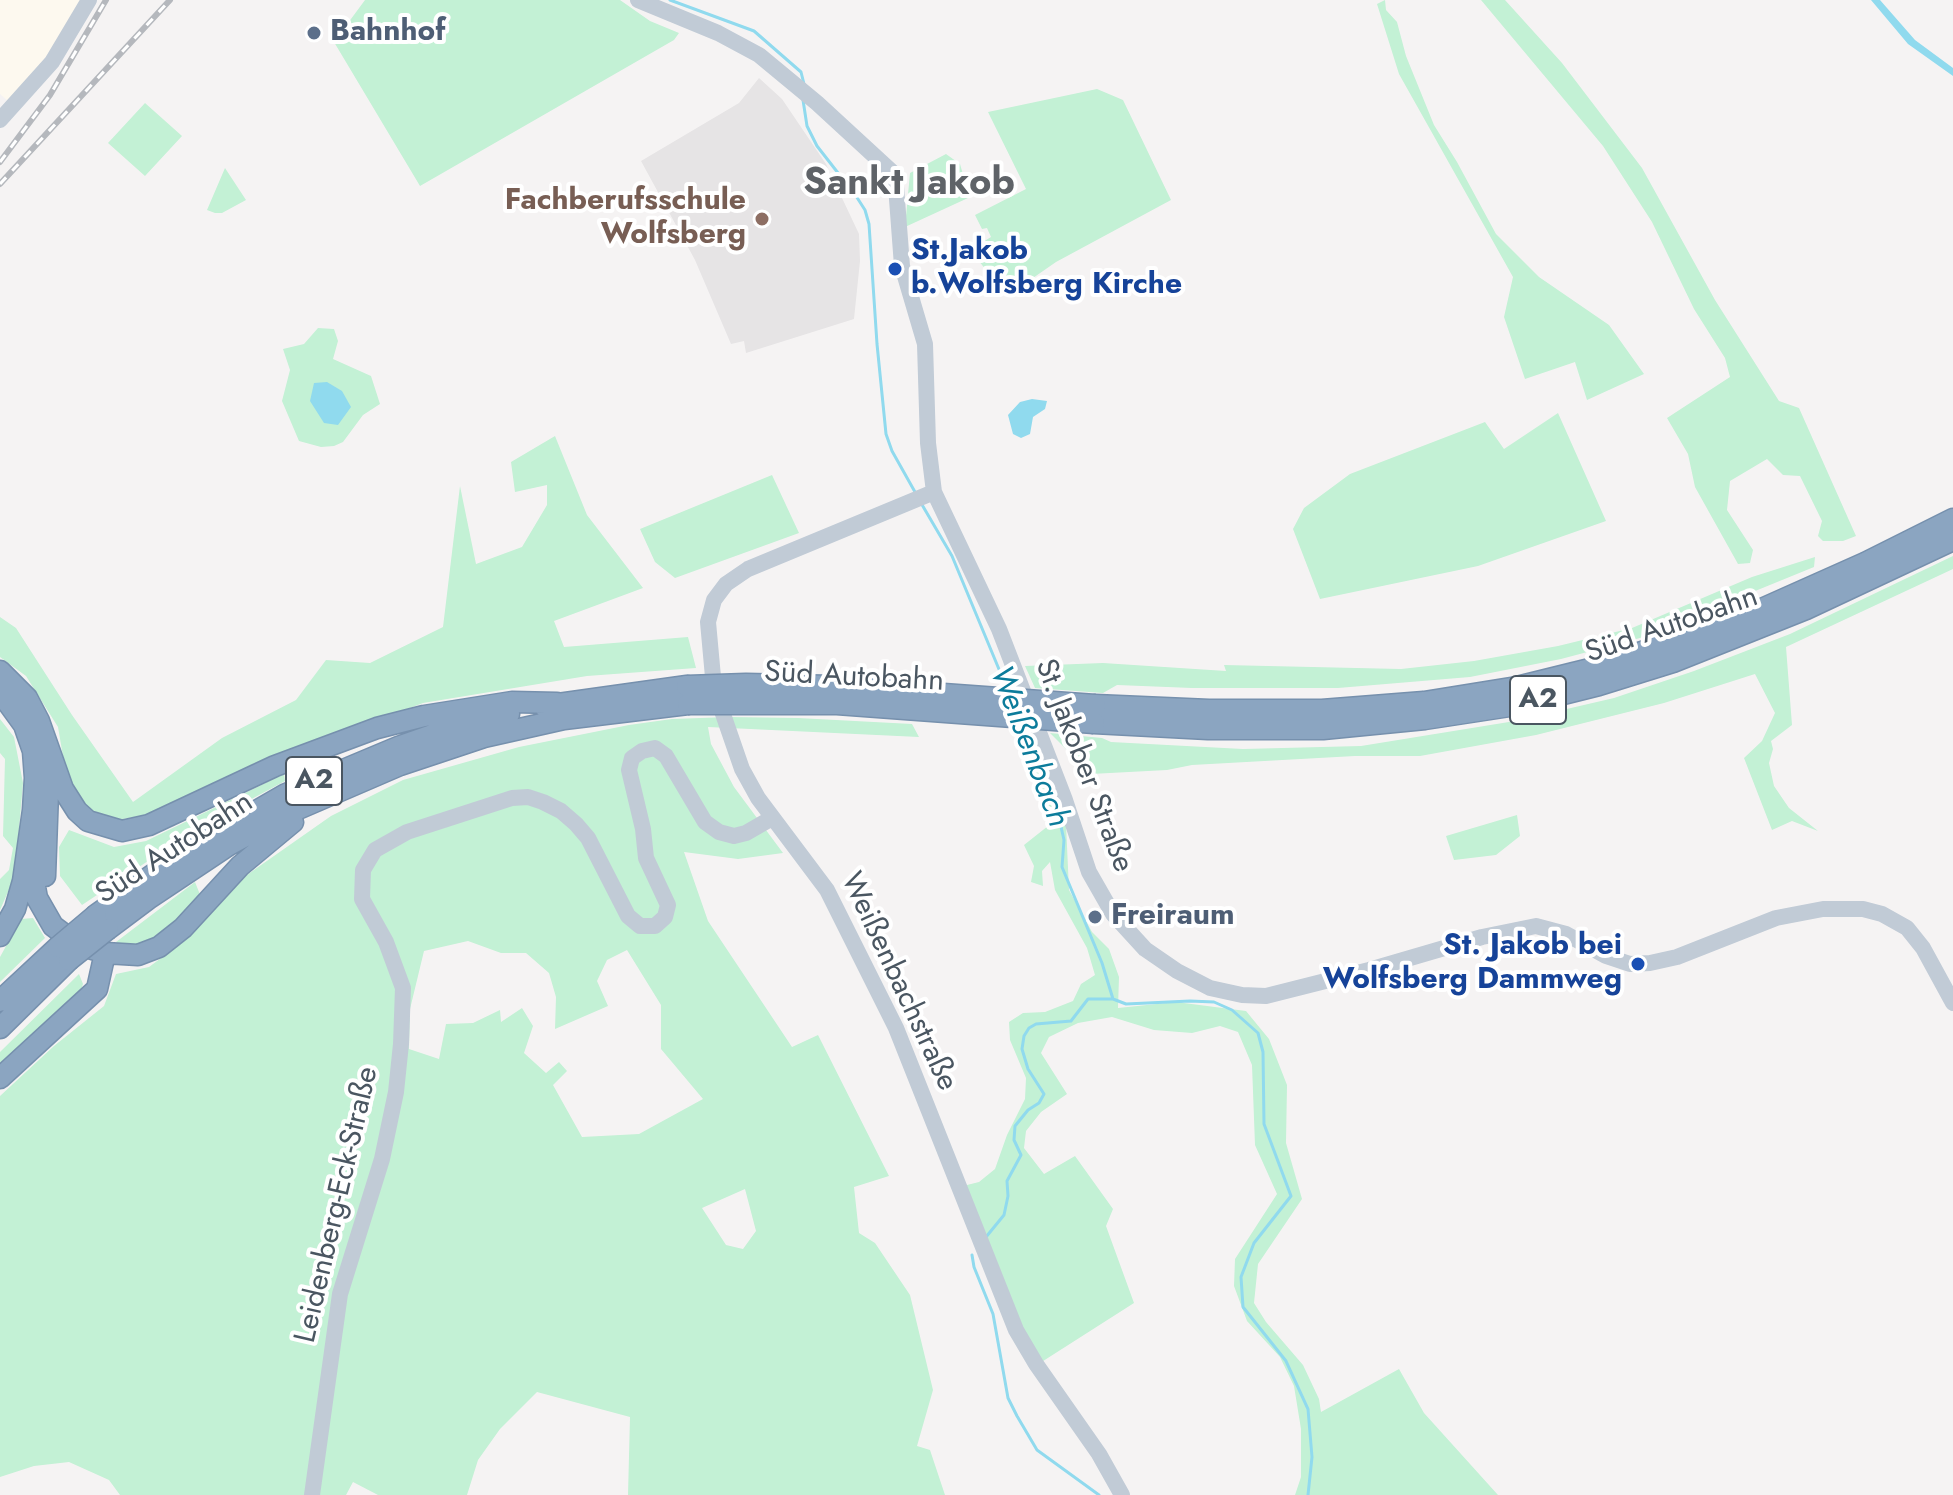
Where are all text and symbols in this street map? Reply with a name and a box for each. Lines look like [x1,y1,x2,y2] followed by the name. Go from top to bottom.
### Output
[330,15,445,51] place label: Bahnhof
[305,24,323,42] marker: Bahnhof
[803,162,1015,208] district label: Sankt Jakob
[505,184,746,254] place label: Fachberufsschule Wolfsberg
[753,210,771,228] marker: Fachberufsschule Wolfsberg
[911,234,1182,304] place label: St.Jakob b.Wolfsberg Kirche
[886,260,904,278] marker: St.Jakob b.Wolfsberg Kirche
[1581,580,1763,672] street label: Süd Autobahn
[763,655,945,701] street label: Süd Autobahn
[1026,655,1140,877] street label: St. Jakober Straße
[980,661,1076,833] water label: Weißenbach
[1510,676,1566,724] road number: A2
[286,757,342,805] road number: A2
[90,785,260,913] street label: Süd Autobahn
[832,867,964,1097] street label: Weißenbachstraße
[1111,899,1235,935] place label: Freiraum
[1086,908,1104,926] marker: Freiraum
[1323,929,1622,1000] place label: St. Jakob bei Wolfsberg Dammweg
[1629,955,1647,973] marker: St. Jakob bei Wolfsberg Dammweg
[289,1064,387,1346] street label: Leidenberg-Eck-Straße

